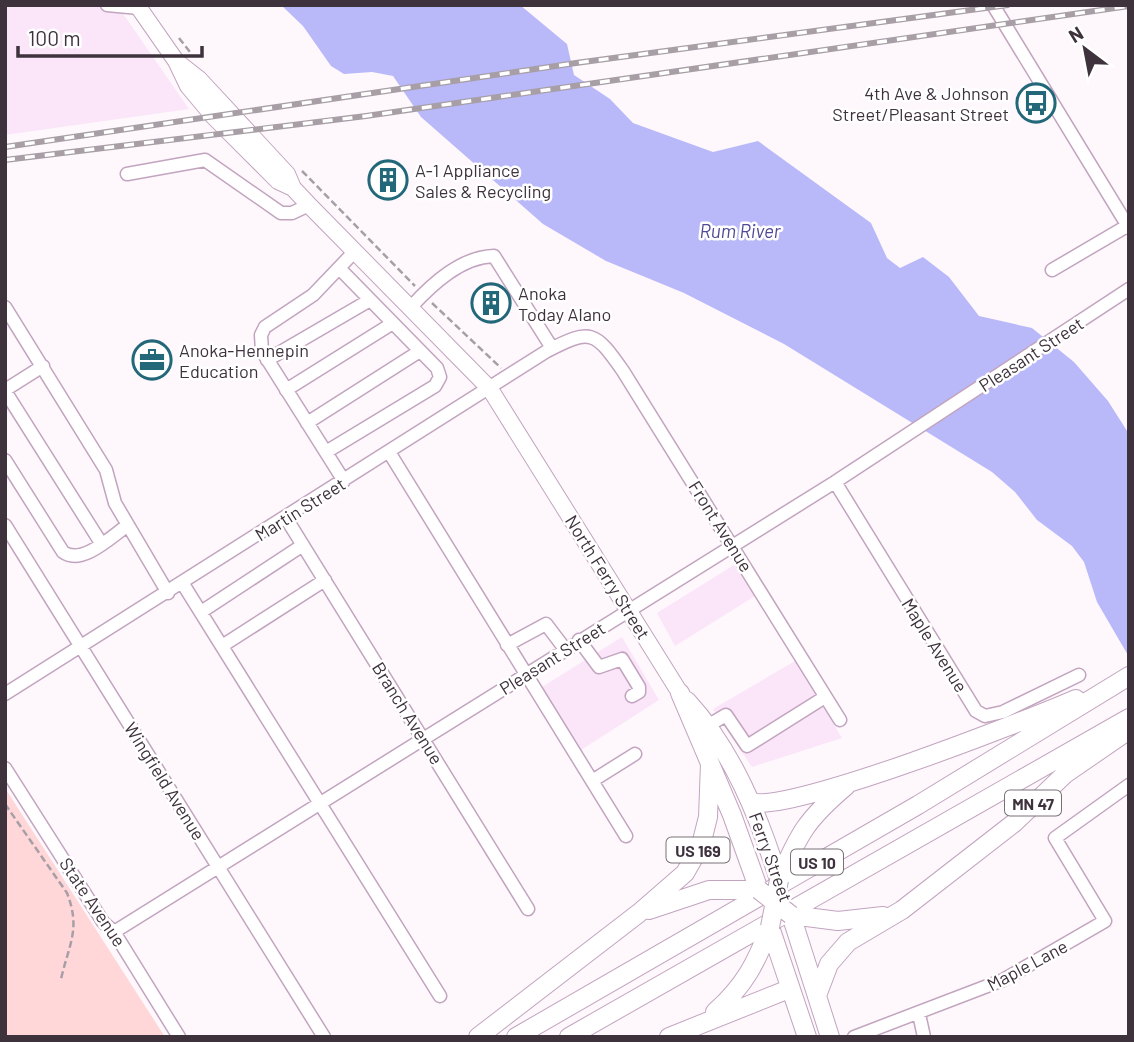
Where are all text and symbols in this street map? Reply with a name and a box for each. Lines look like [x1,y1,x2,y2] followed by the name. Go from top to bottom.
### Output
[18,14,201,58] scale bar
[1050,14,1120,84] north arrow
[1064,21,1087,47] text: N
[28,25,81,50] text: 100 m
[832,82,1009,125] place label: 4th Ave & Johnson Street/Pleasant Street
[1015,82,1057,124] bus stop icon: 4th Ave & Johnson Street/Pleasant Street
[367,159,409,201] building icon: A-1 Appliance Sales & Recycling
[415,159,551,202] place label: A-1 Appliance Sales & Recycling
[699,219,782,242] water label: Rum River
[470,282,512,324] building icon: Anoka Today Alano
[518,282,611,325] place label: Anoka Today Alano
[975,312,1087,396] street label: Pleasant Street
[131,339,173,381] office icon: Anoka-Hennepin Education
[179,339,309,382] place label: Anoka-Hennepin Education
[251,473,349,545] street label: Martin Street
[684,476,758,576] street label: Front Avenue
[561,511,655,643] street label: North Ferry Street
[897,594,973,696] street label: Maple Avenue
[495,617,609,699] street label: Pleasant Street
[368,658,448,768] street label: Branch Avenue
[120,718,210,844] street label: Wingfield Avenue
[1005,790,1061,816] road number: MN 47
[745,809,797,905] street label: Ferry Street
[666,838,730,862] road number: US 169
[791,849,843,874] road number: US 10
[55,853,131,951] street label: State Avenue
[983,935,1071,995] street label: Maple Lane

